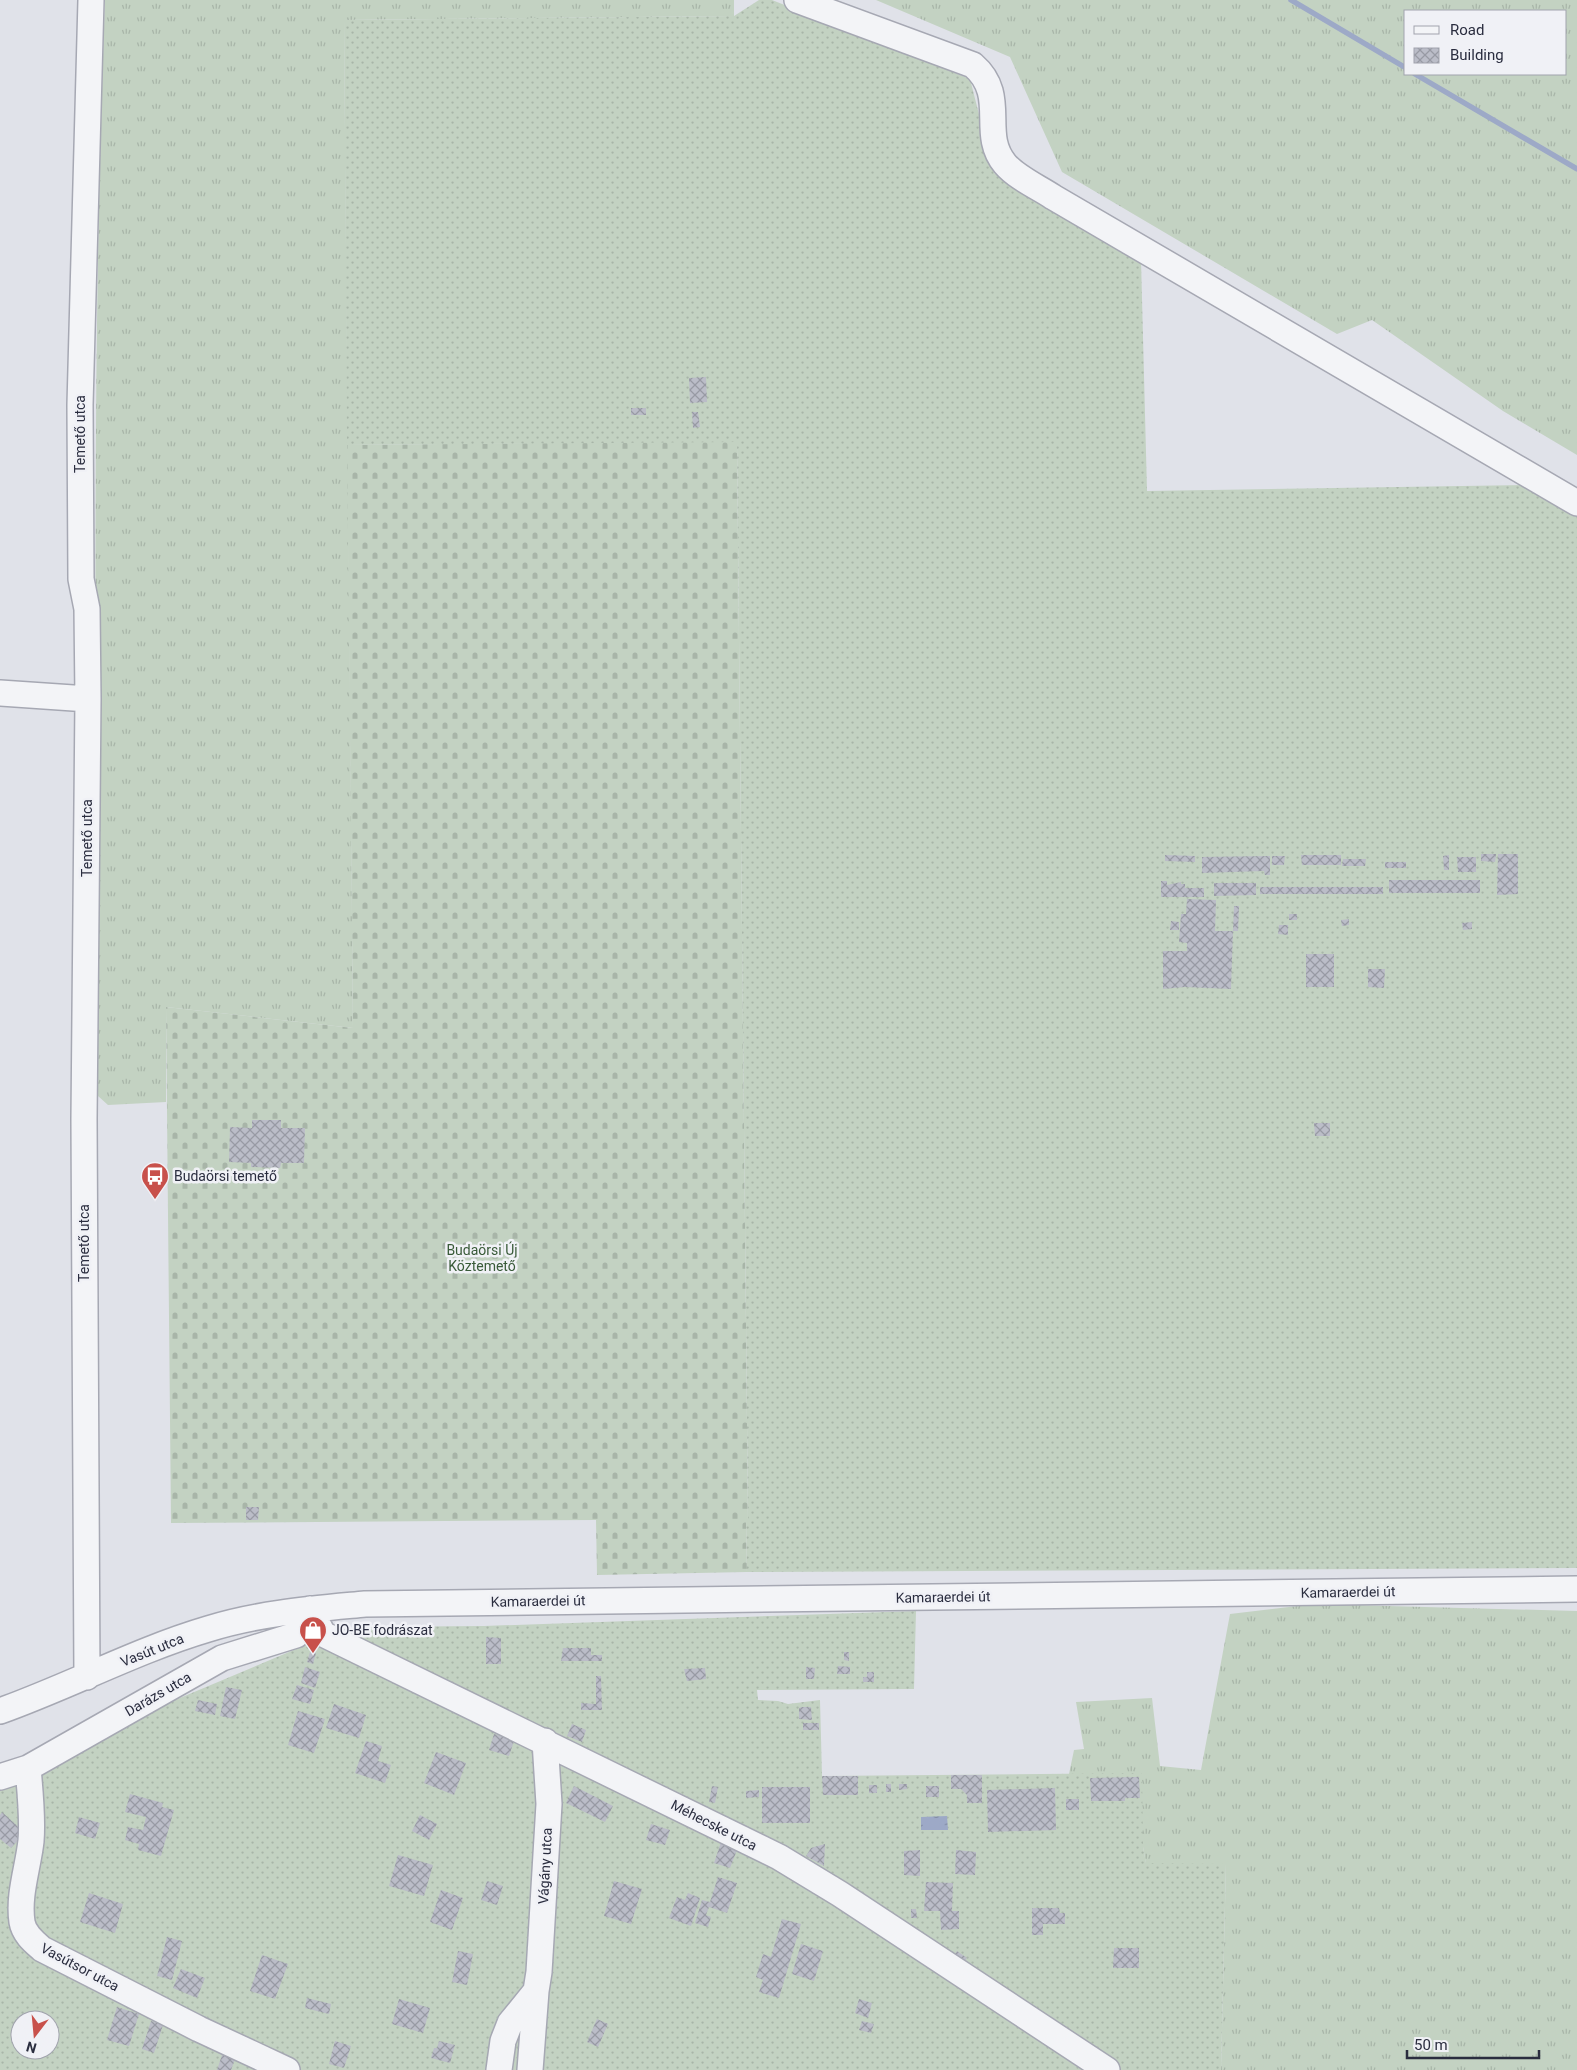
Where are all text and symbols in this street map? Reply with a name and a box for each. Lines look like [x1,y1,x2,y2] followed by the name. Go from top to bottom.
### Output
[1404,10,1567,75] legend
[1450,21,1484,39] text: Road
[1450,46,1504,64] text: Building
[72,395,88,473] street label: Temető utca
[79,799,95,877] street label: Temető utca
[140,1161,170,1200] bus stop icon: Budaörsi temető
[174,1168,277,1184] place label: Budaörsi temető
[76,1204,92,1282] street label: Temető utca
[446,1241,518,1274] park label: Budaörsi Új Köztemető
[1300,1583,1396,1601] street label: Kamaraerdei út
[895,1588,991,1606] street label: Kamaraerdei út
[490,1592,586,1610] street label: Kamaraerdei út
[298,1615,328,1654] shop icon: JO-BE fodrászat
[332,1622,433,1638] place label: JO-BE fodrászat
[118,1630,186,1670] street label: Vasút utca
[122,1669,194,1719] street label: Darázs utca
[668,1796,760,1854] street label: Méhecske utca
[535,1827,555,1905] street label: Vágány utca
[38,1940,122,1994] street label: Vasútsor utca
[10,2010,60,2060] north arrow
[1407,2028,1540,2060] scale bar
[1414,2036,1448,2054] text: 50 m
[24,2038,38,2057] text: N

